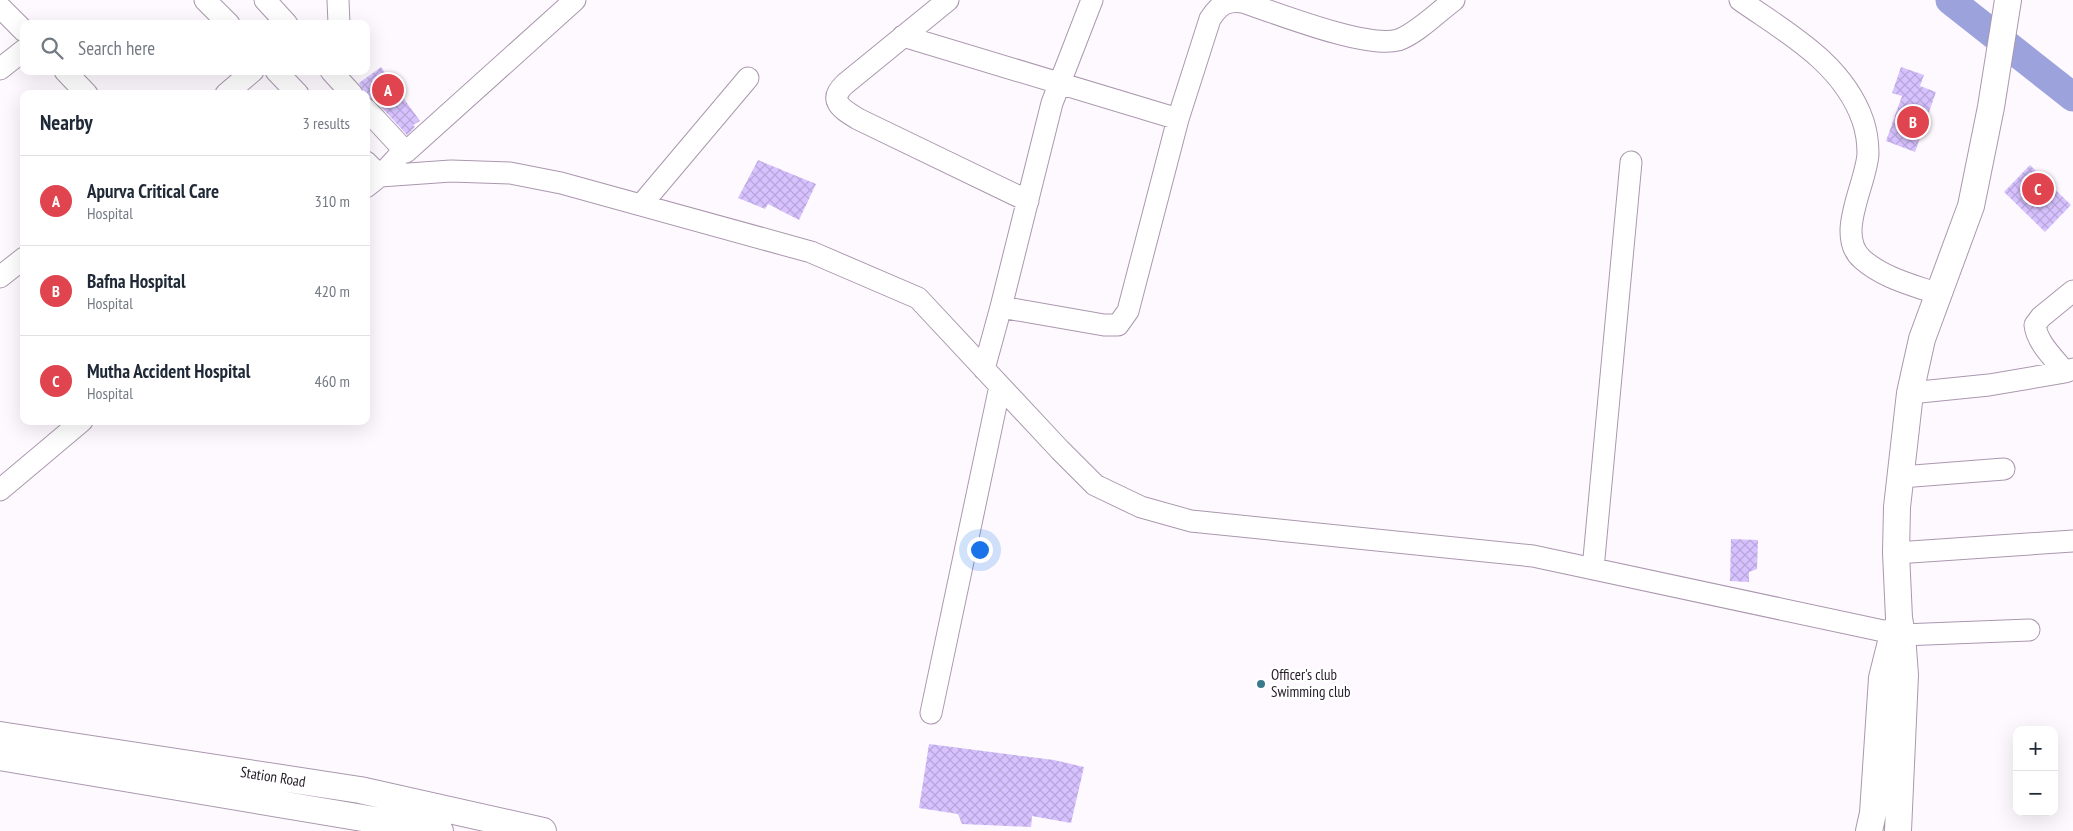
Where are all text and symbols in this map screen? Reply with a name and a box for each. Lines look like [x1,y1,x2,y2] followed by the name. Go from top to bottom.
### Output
[20,20,370,75] search box
[38,34,66,62] icon: search
[78,36,155,60] text: Search here
[372,71,404,109] pin: A
[1897,103,1929,141] pin: B
[40,109,93,136] text: Nearby
[303,113,350,133] text: 3 results
[2022,170,2054,208] pin: C
[87,179,219,203] text: Apurva Critical Care
[52,191,60,211] text: A
[315,191,350,211] text: 310 m
[87,203,133,223] text: Hospital
[87,269,186,293] text: Bafna Hospital
[52,281,60,301] text: B
[315,281,350,301] text: 420 m
[87,293,133,313] text: Hospital
[87,359,250,383] text: Mutha Accident Hospital
[52,371,60,391] text: C
[315,371,350,391] text: 460 m
[87,383,133,403] text: Hospital
[967,537,993,563] your location
[1271,665,1350,701] place label: Officer's club Swimming club
[1255,678,1267,690] marker: Officer's club Swimming club
[2013,726,2058,816] map controls
[2013,726,2058,771] button: +
[239,762,307,791] street label: Station Road
[2013,771,2058,816] button: −

